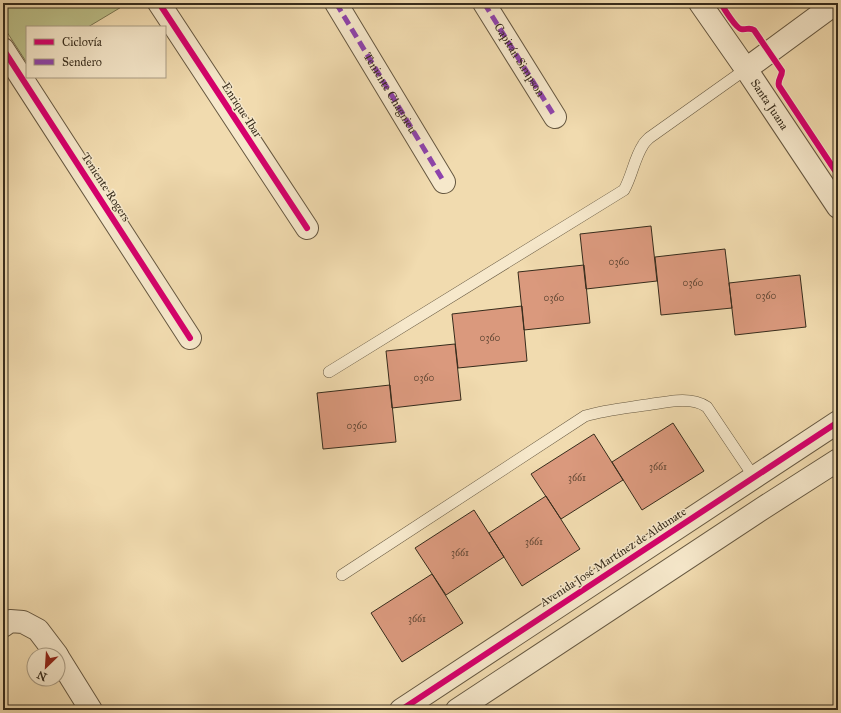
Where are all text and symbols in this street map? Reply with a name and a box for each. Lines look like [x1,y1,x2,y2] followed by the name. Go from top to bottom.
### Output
[491,20,548,100] street label: Capitán Simpson
[26,26,166,78] legend
[62,35,103,49] text: Ciclovía
[360,50,420,136] street label: Teniente Chagnieu
[62,55,102,69] text: Sendero
[748,76,792,133] street label: Santa Juana
[218,80,265,141] street label: Enrique Ibar
[78,150,133,225] street label: Teniente Rogers
[609,256,630,268] house number: 0360
[683,277,704,289] house number: 0360
[756,290,777,302] house number: 0360
[544,292,565,304] house number: 0360
[480,332,501,344] house number: 0360
[414,372,435,384] house number: 0360
[347,420,368,432] house number: 0360
[649,461,667,473] house number: 3661
[568,472,586,484] house number: 3661
[536,504,689,611] street label: Avenida José Martínez de Aldunate
[525,536,543,548] house number: 3661
[451,547,469,559] house number: 3661
[408,613,426,625] house number: 3661
[26,647,66,687] north arrow
[34,667,49,683] text: N

